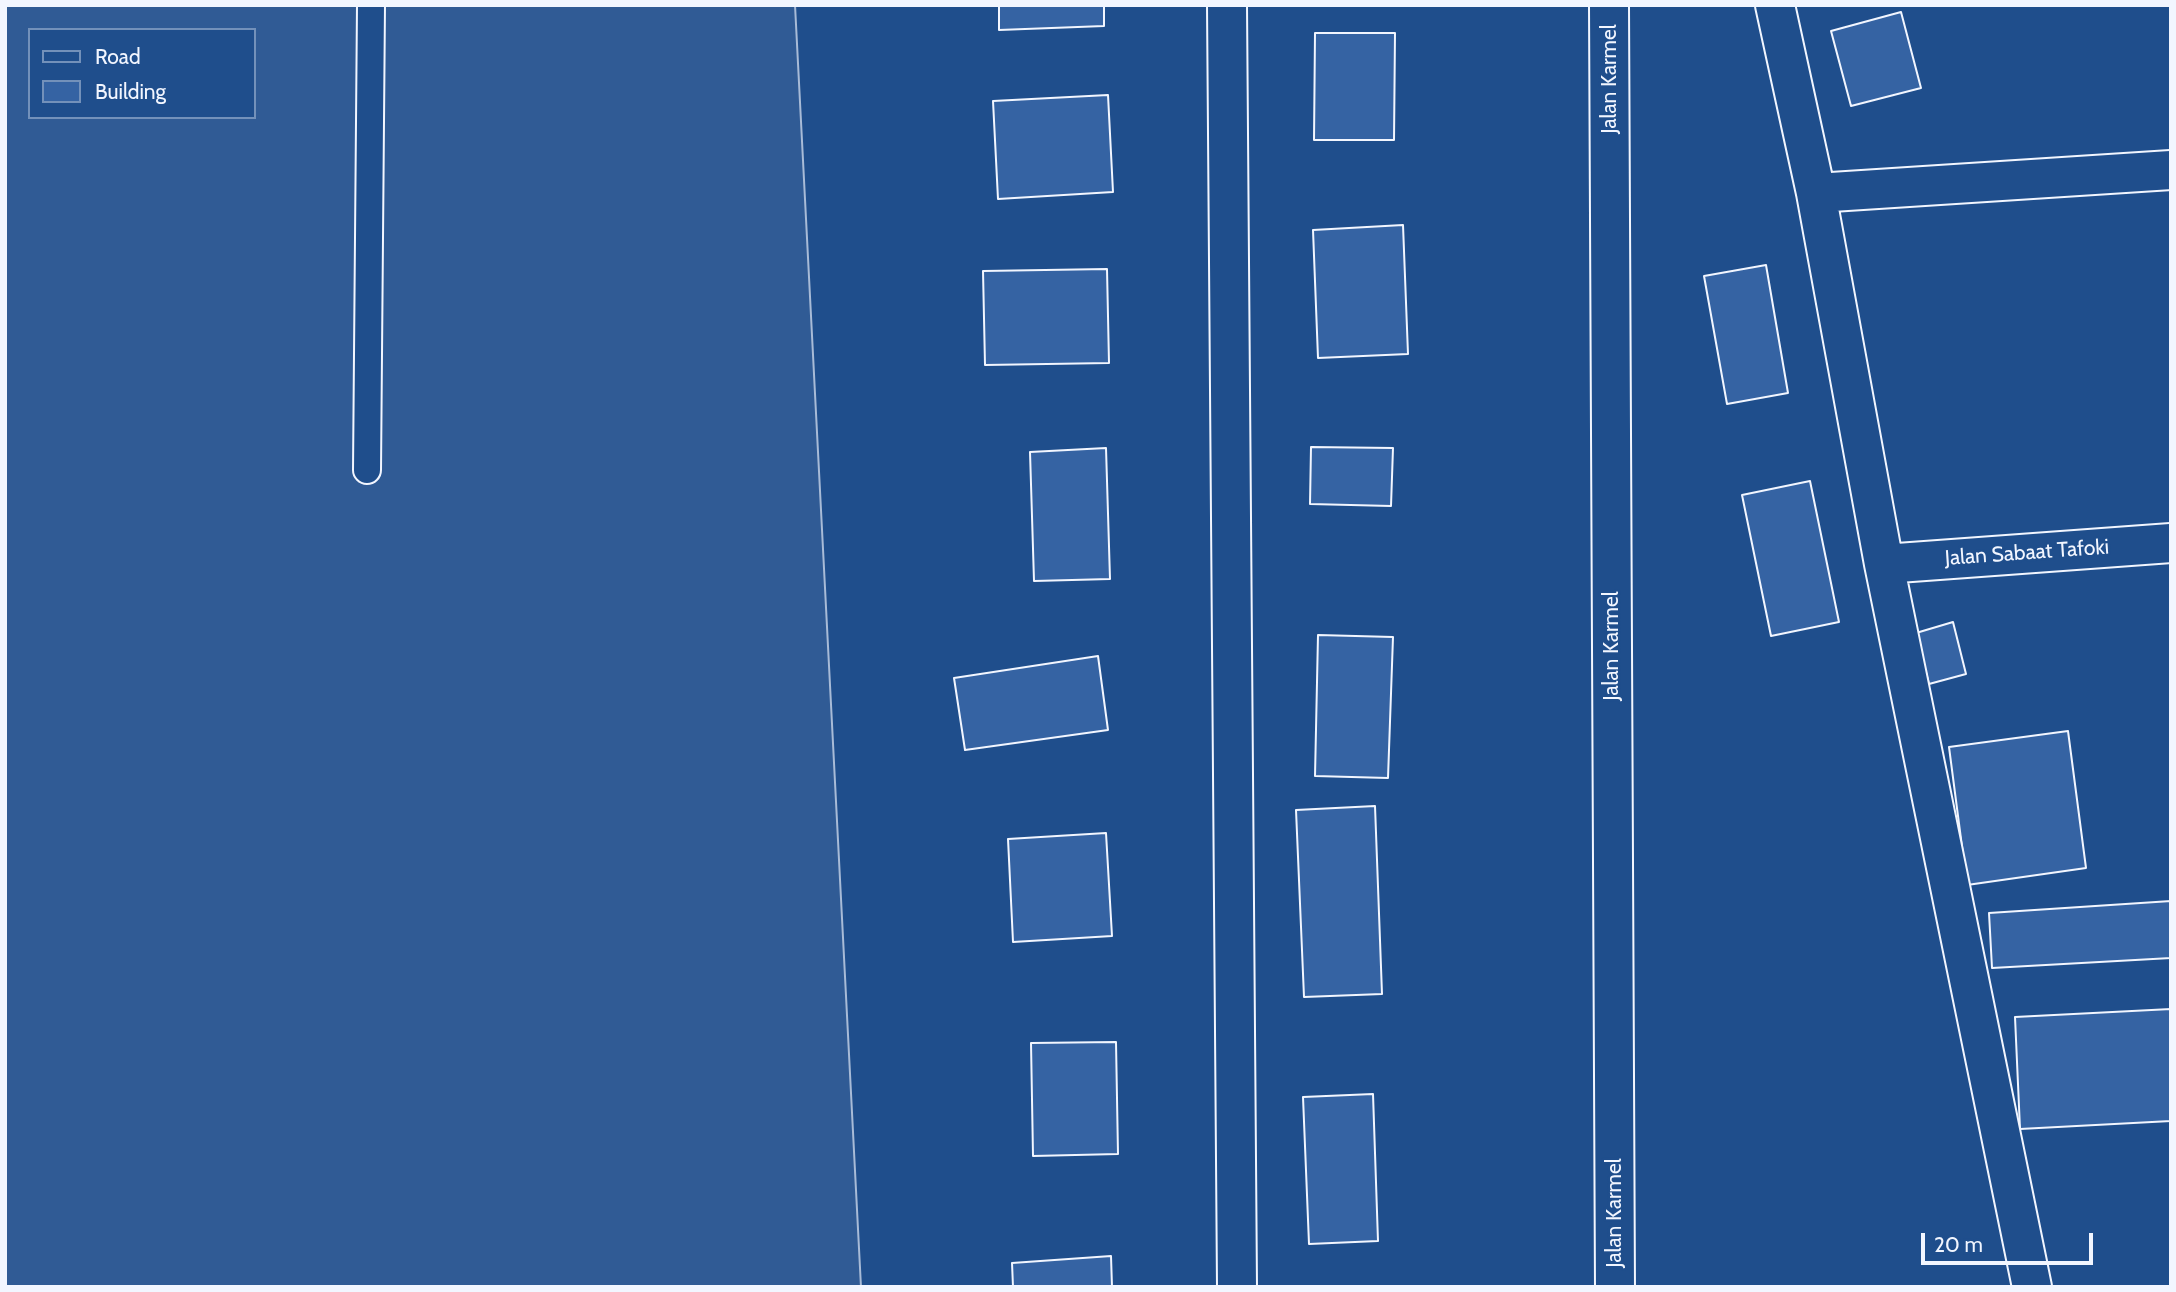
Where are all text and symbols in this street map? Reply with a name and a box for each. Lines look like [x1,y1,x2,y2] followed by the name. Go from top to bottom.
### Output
[1597,24,1623,134] street label: Jalan Karmel
[28,28,256,119] legend
[95,44,141,69] text: Road
[95,79,166,104] text: Building
[1944,535,2110,571] street label: Jalan Sabaat Tafoki
[1599,591,1625,701] street label: Jalan Karmel
[1602,1158,1628,1268] street label: Jalan Karmel
[1924,1218,2096,1262] scale bar
[1934,1232,1983,1257] text: 20 m

